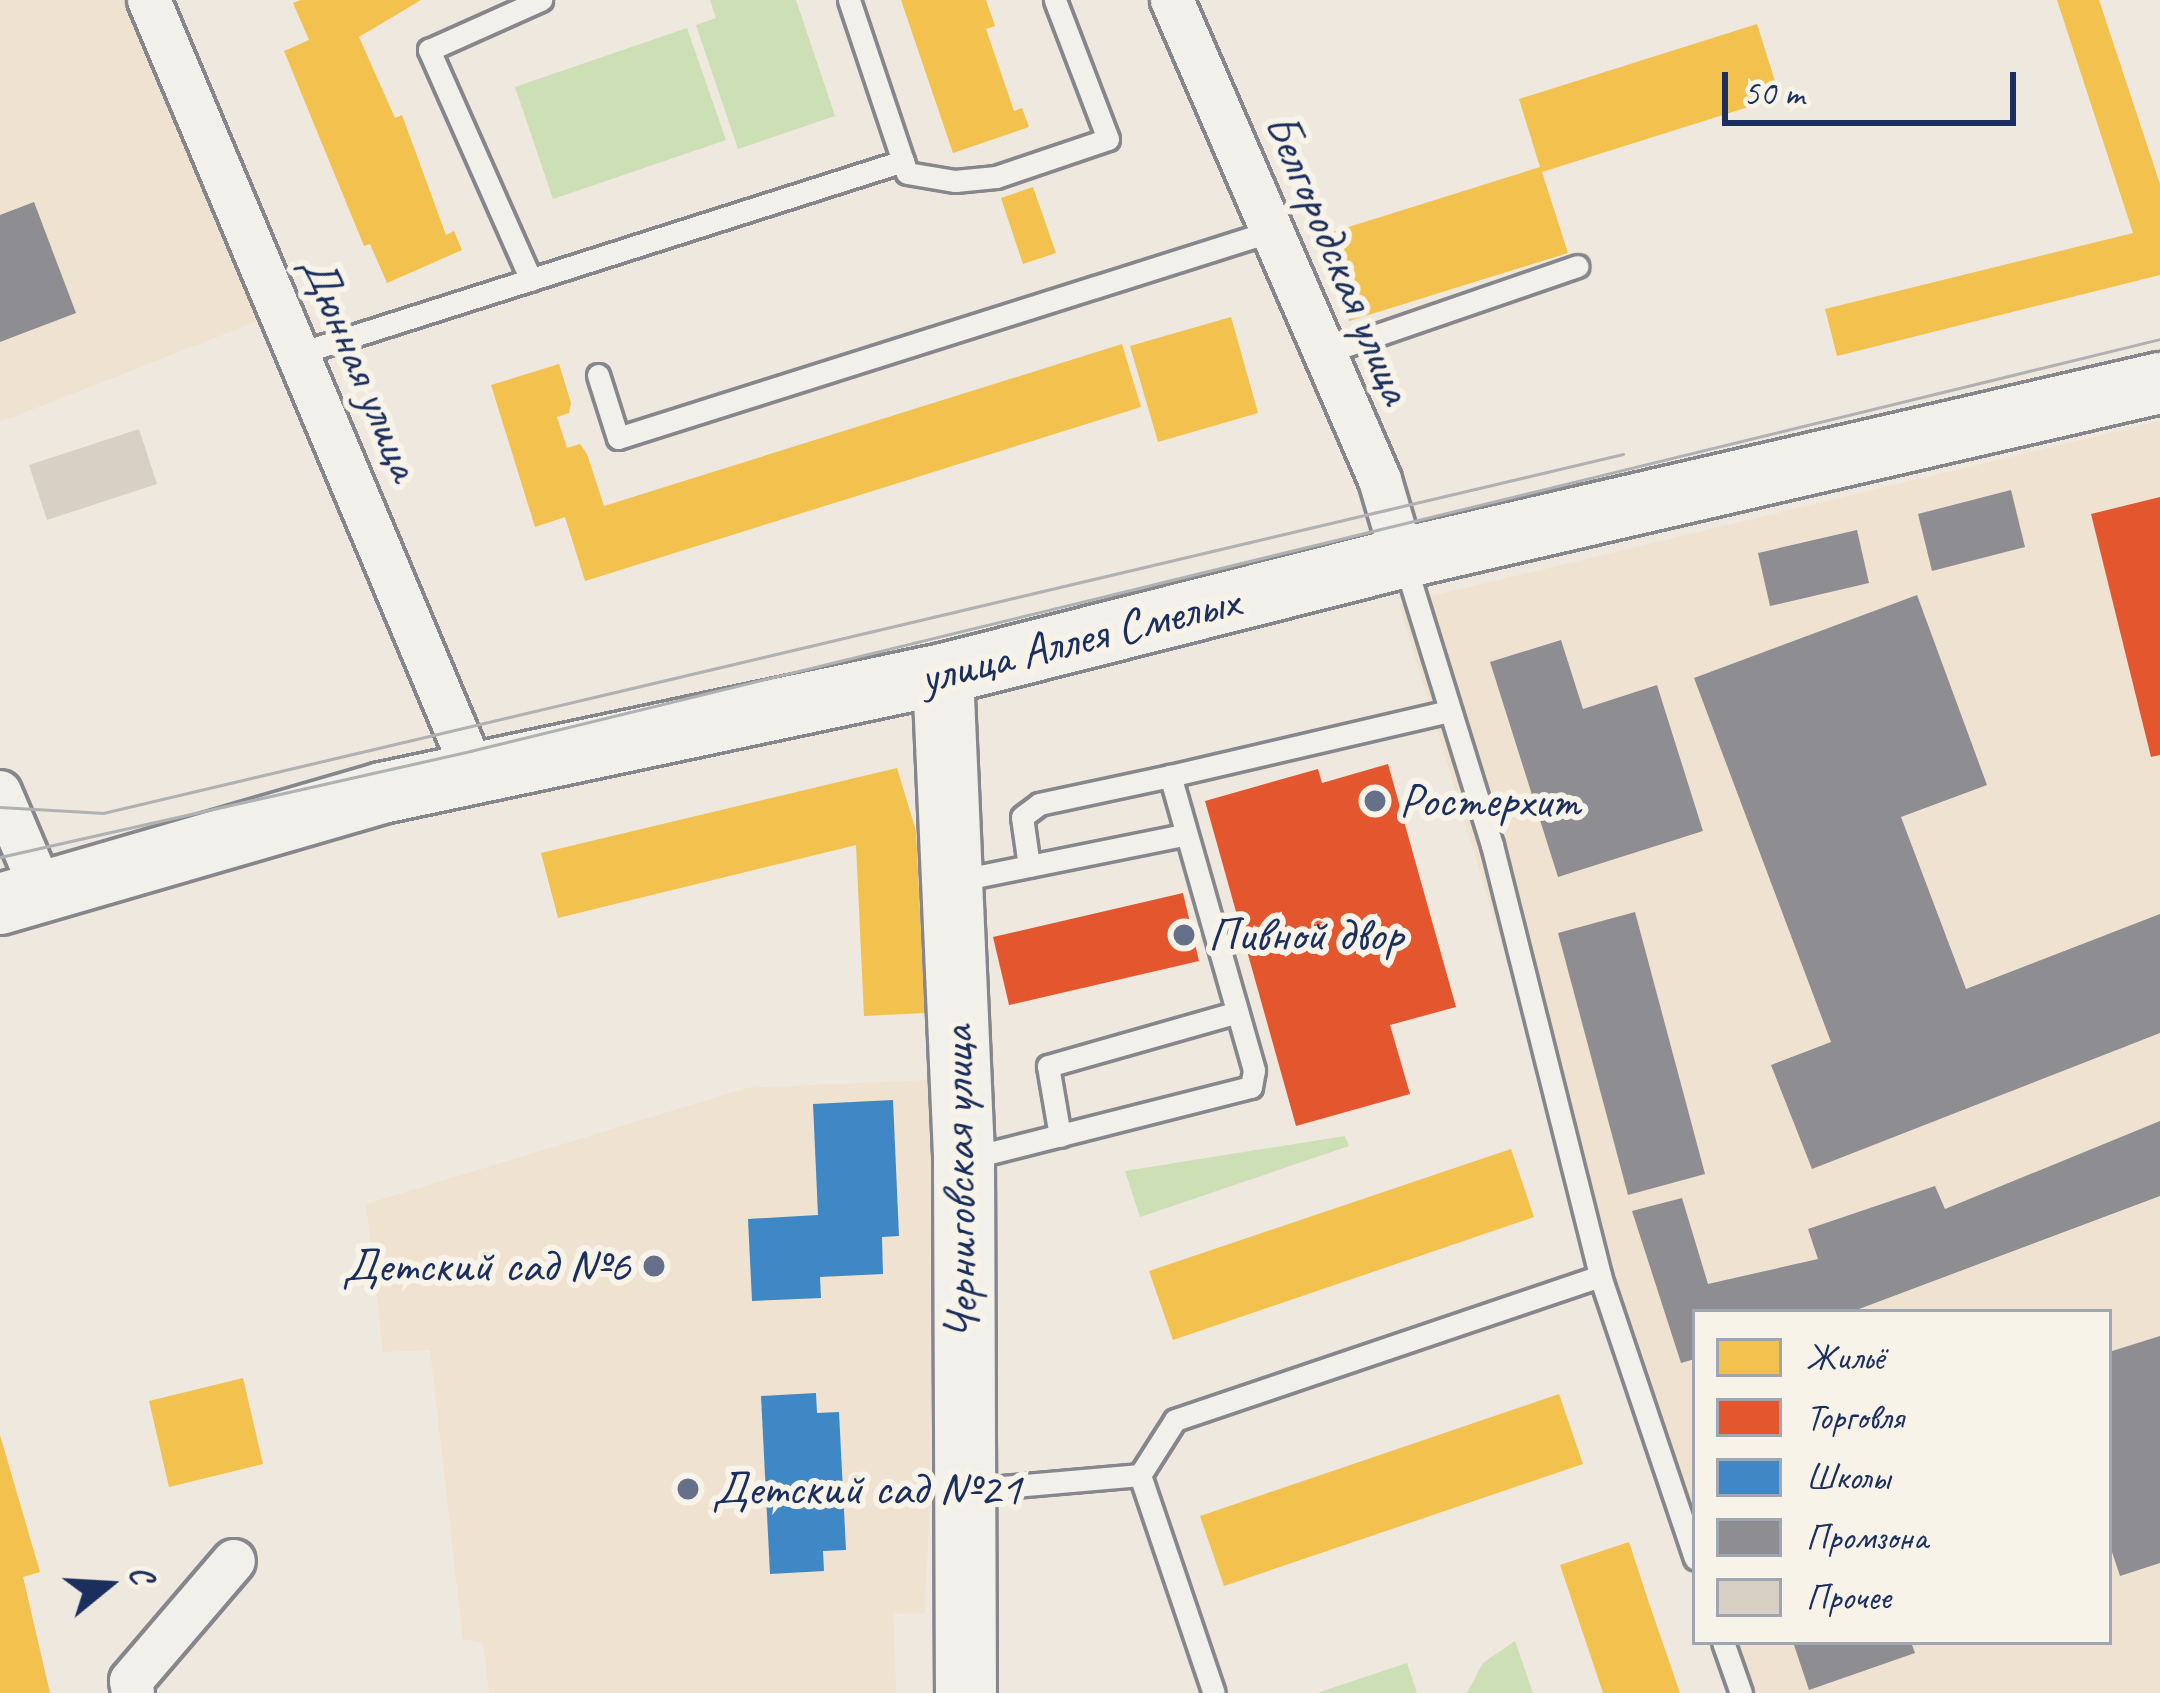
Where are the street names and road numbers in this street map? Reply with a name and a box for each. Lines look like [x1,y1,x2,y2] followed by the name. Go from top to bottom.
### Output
[1251,103,1427,413] street label: Белгородская улица
[288,246,434,488] street label: Дюнная улица
[916,572,1242,706] street label: улица Аллея Смелых
[927,1024,991,1342] street label: Черниговская улица

